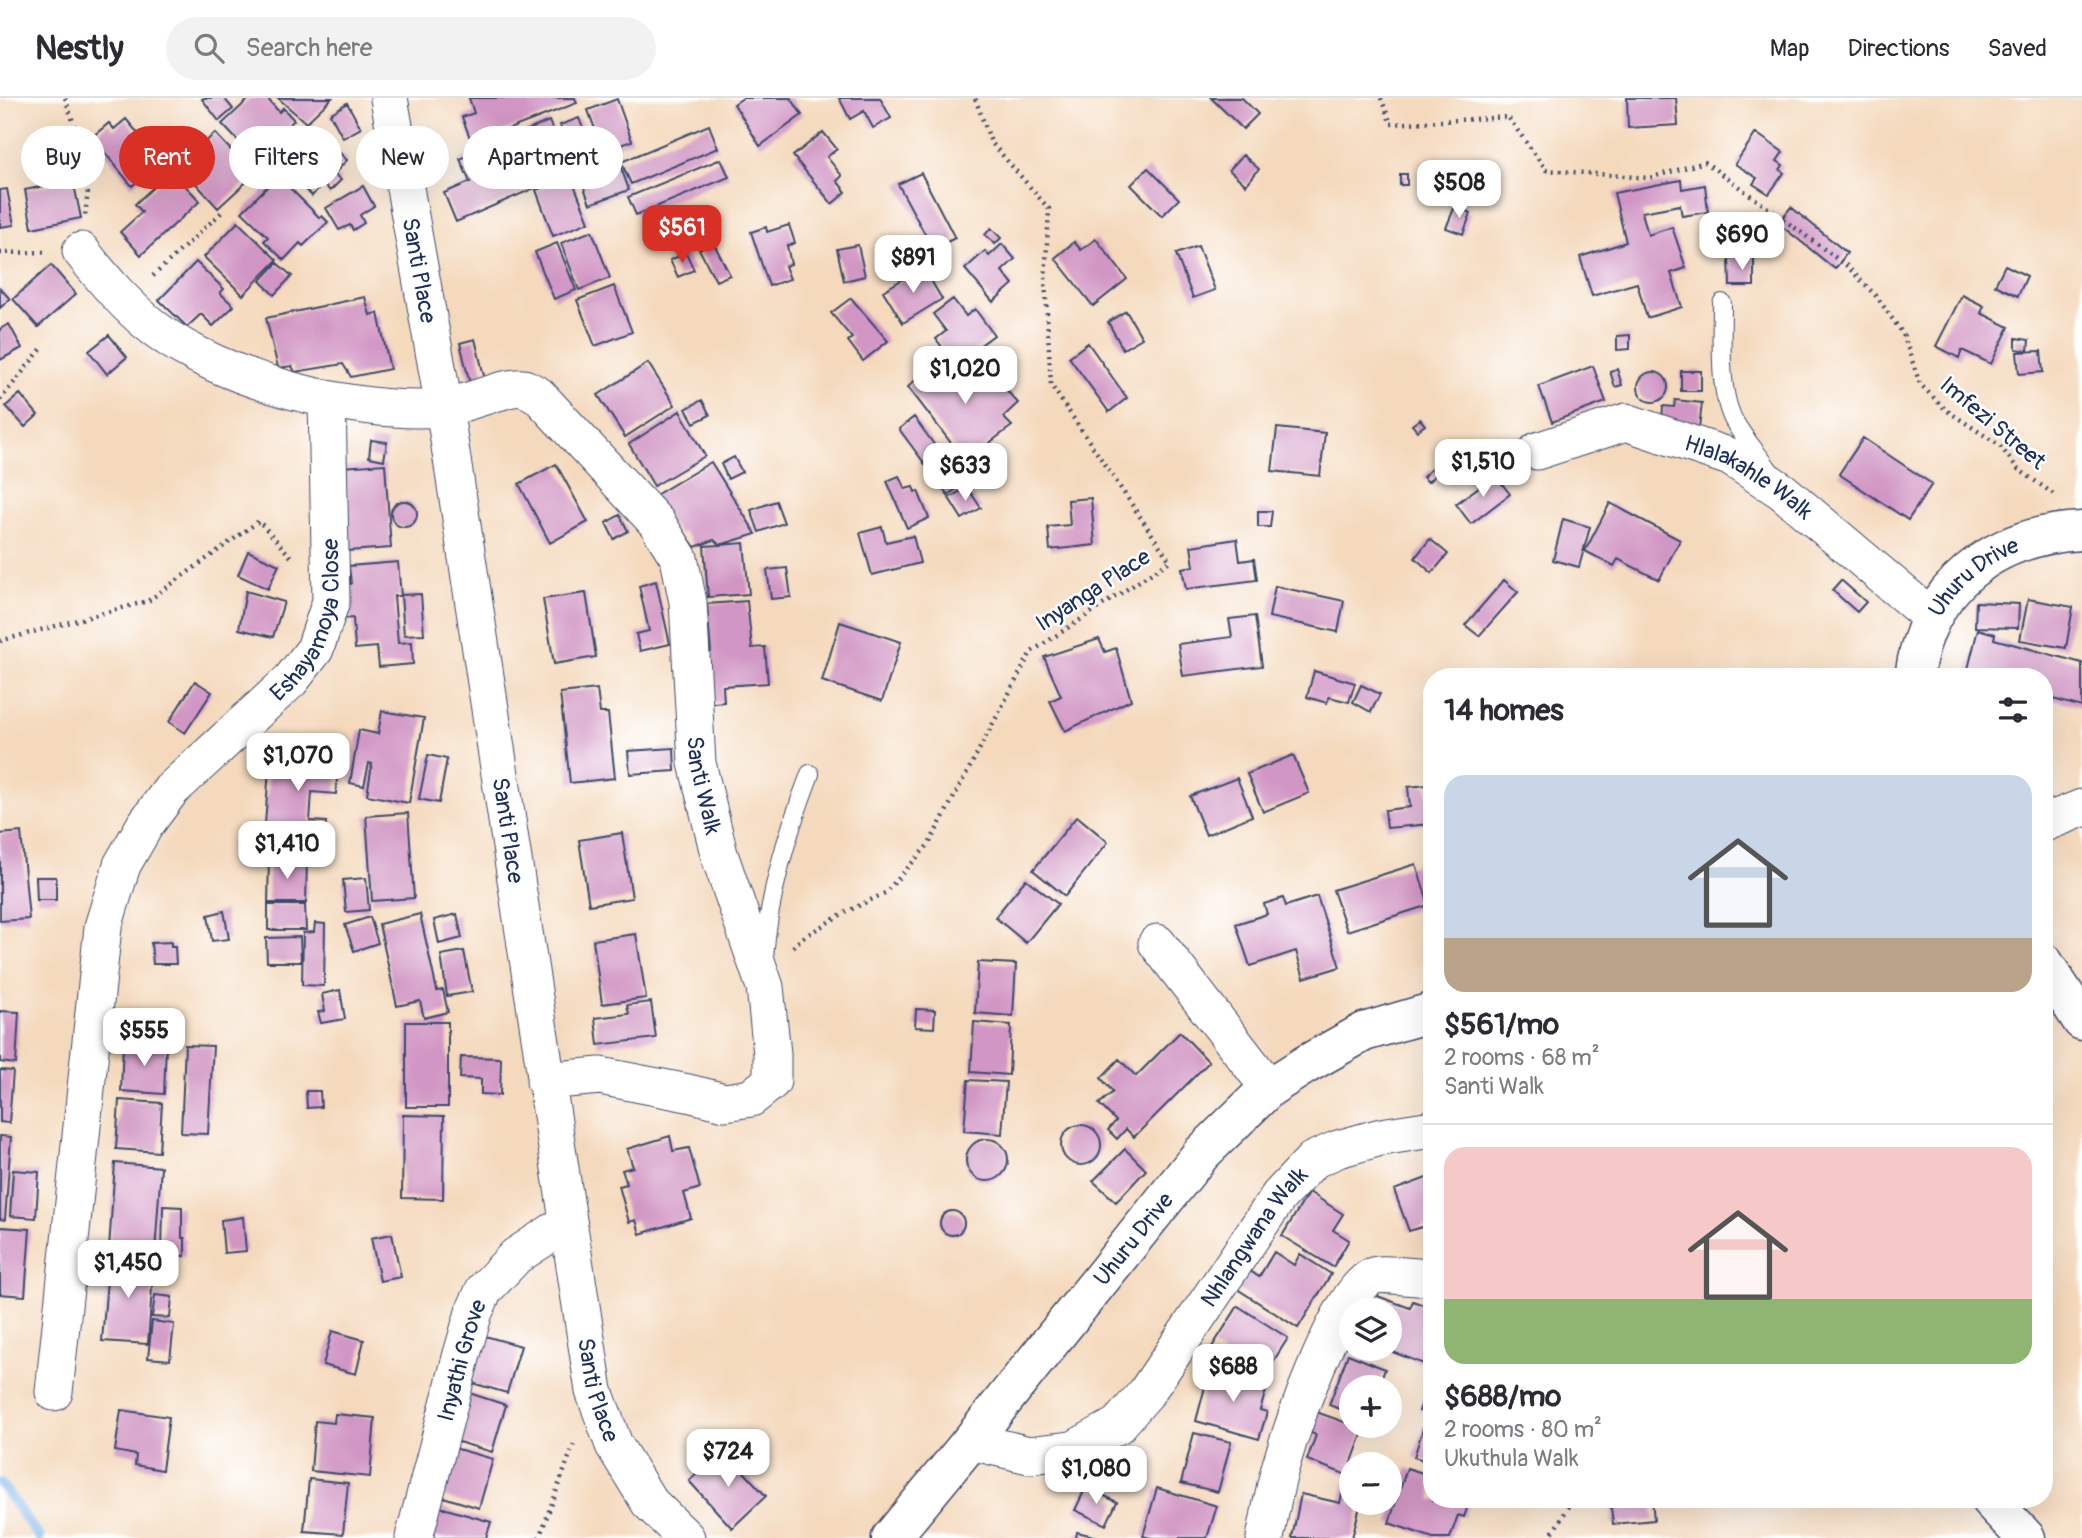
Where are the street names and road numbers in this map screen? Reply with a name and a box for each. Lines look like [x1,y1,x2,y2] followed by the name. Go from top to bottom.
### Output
[396,215,443,326] street label: Santi Place
[1934,370,2053,476] street label: Imfezi Street
[1681,428,1819,526] street label: Hlalakahle Walk
[1921,530,2023,622] street label: Uhuru Drive
[263,538,346,707] street label: Eshayamoya Close
[1030,542,1156,638] street label: Inyanga Place
[681,735,728,838] street label: Santi Walk
[486,775,531,886] street label: Santi Place
[1194,1160,1314,1312] street label: Nhlangwana Walk
[1087,1186,1180,1291] street label: Uhuru Drive
[431,1294,493,1424] street label: Inyathi Grove
[572,1336,626,1446] street label: Santi Place

